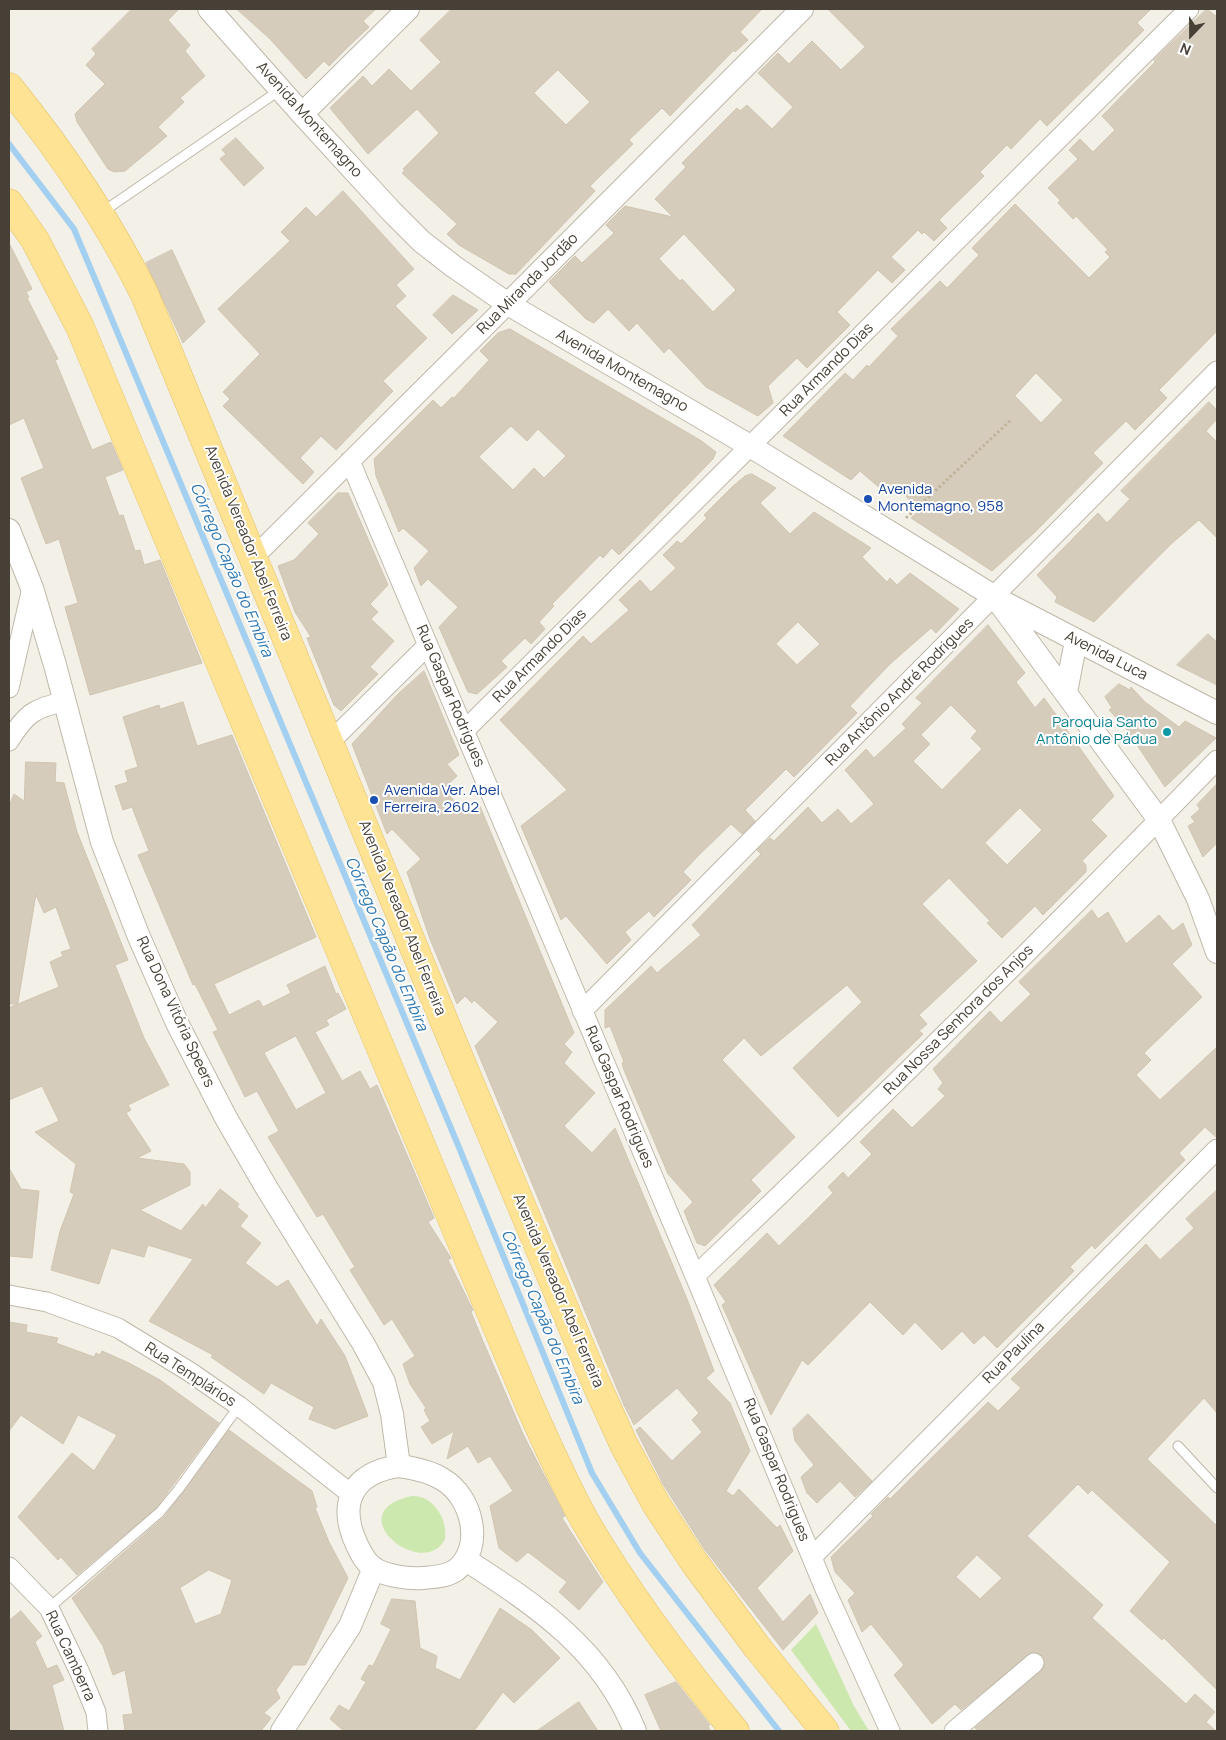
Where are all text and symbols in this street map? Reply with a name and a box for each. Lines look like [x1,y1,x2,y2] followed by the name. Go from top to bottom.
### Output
[1166,10,1216,60] north arrow
[1177,39,1193,60] text: N
[252,58,366,182] street label: Avenida Montemagno
[474,230,582,338] street label: Rua Miranda Jordão
[776,319,878,421] street label: Rua Armando Dias
[553,326,691,416] street label: Avenida Montemagno
[201,443,295,643] street label: Avenida Vereador Abel Ferreira
[186,480,276,660] water label: Córrego Capão do Embira
[878,481,1004,516] place label: Avenida Montemagno, 958
[862,493,874,505] marker: Avenida Montemagno, 958
[489,605,591,707] street label: Rua Armando Dias
[822,614,978,770] street label: Rua Antônio André Rodrigues
[412,622,488,770] street label: Rua Gaspar Rodrigues
[1062,627,1150,685] street label: Avenida Luca
[1036,714,1157,749] place label: Paroquia Santo Antônio de Pádua
[1161,726,1173,738] marker: Paroquia Santo Antônio de Pádua
[384,782,500,817] place label: Avenida Ver. Abel Ferreira, 2602
[368,794,380,806] marker: Avenida Ver. Abel Ferreira, 2602
[355,818,449,1018] street label: Avenida Vereador Abel Ferreira
[341,854,431,1034] water label: Córrego Capão do Embira
[132,934,218,1090] street label: Rua Dona Vitória Speers
[880,941,1038,1099] street label: Rua Nossa Senhora dos Anjos
[581,1023,657,1171] street label: Rua Gaspar Rodrigues
[509,1191,607,1391] street label: Avenida Vereador Abel Ferreira
[497,1227,587,1407] water label: Córrego Capão do Embira
[979,1318,1049,1388] street label: Rua Paulina
[141,1339,239,1411] street label: Rua Templários
[739,1396,813,1544] street label: Rua Gaspar Rodrigues
[41,1608,99,1704] street label: Rua Camberra

